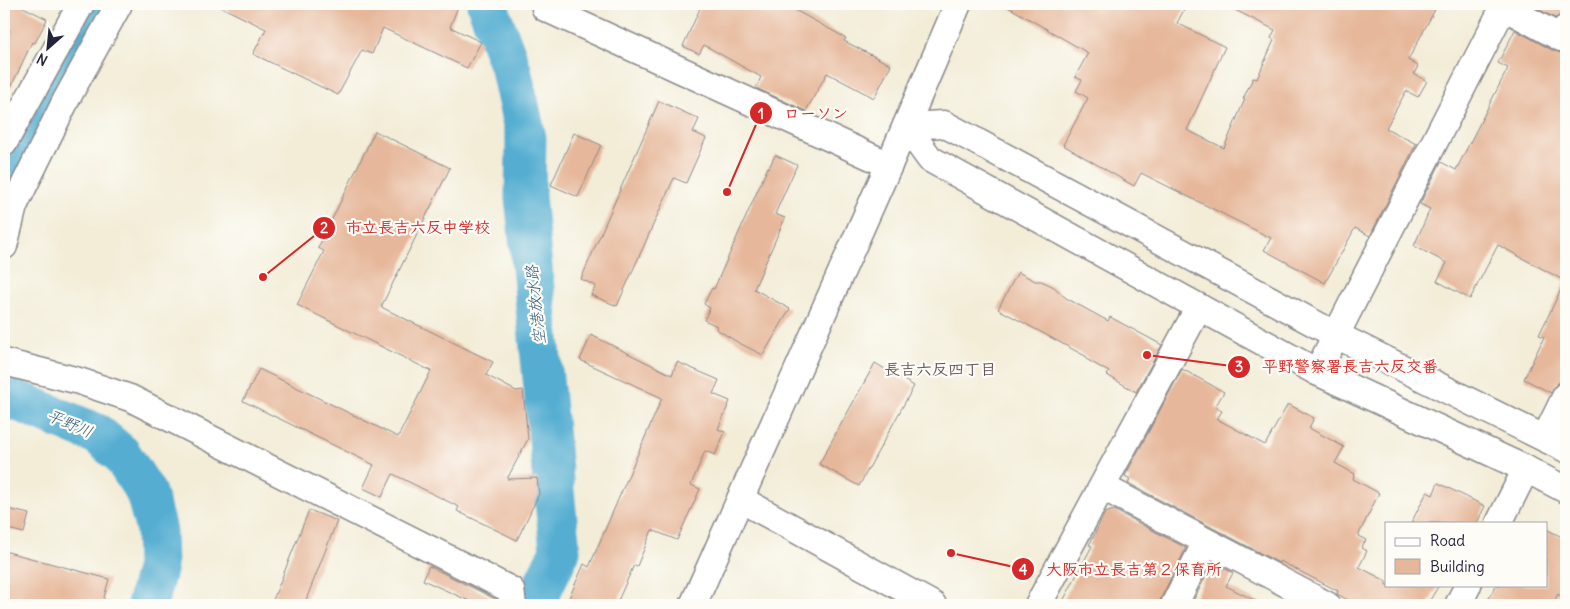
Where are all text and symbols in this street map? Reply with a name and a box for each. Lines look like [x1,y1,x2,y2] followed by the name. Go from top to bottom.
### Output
[22,22,72,72] north arrow
[34,49,50,70] text: N
[749,98,858,129] callout: ローソン
[784,103,848,123] text: ローソン
[758,104,764,123] text: 1
[311,212,500,243] callout: 市立長吉六反中学校
[346,217,490,237] text: 市立長吉六反中学校
[320,218,328,237] text: 2
[521,263,549,346] water label: 空港放水路
[1227,351,1448,382] callout: 平野警察署長吉六反交番
[1262,356,1438,376] text: 平野警察署長吉六反交番
[1235,357,1243,376] text: 3
[884,359,996,379] district label: 長吉六反四丁目
[44,404,96,442] water label: 平野川
[1385,522,1548,586] legend
[1430,531,1465,550] text: Road
[1011,554,1232,585] callout: 大阪市立長吉第２保育所
[1430,557,1485,576] text: Building
[1046,559,1222,579] text: 大阪市立長吉第２保育所
[1019,560,1028,579] text: 4

